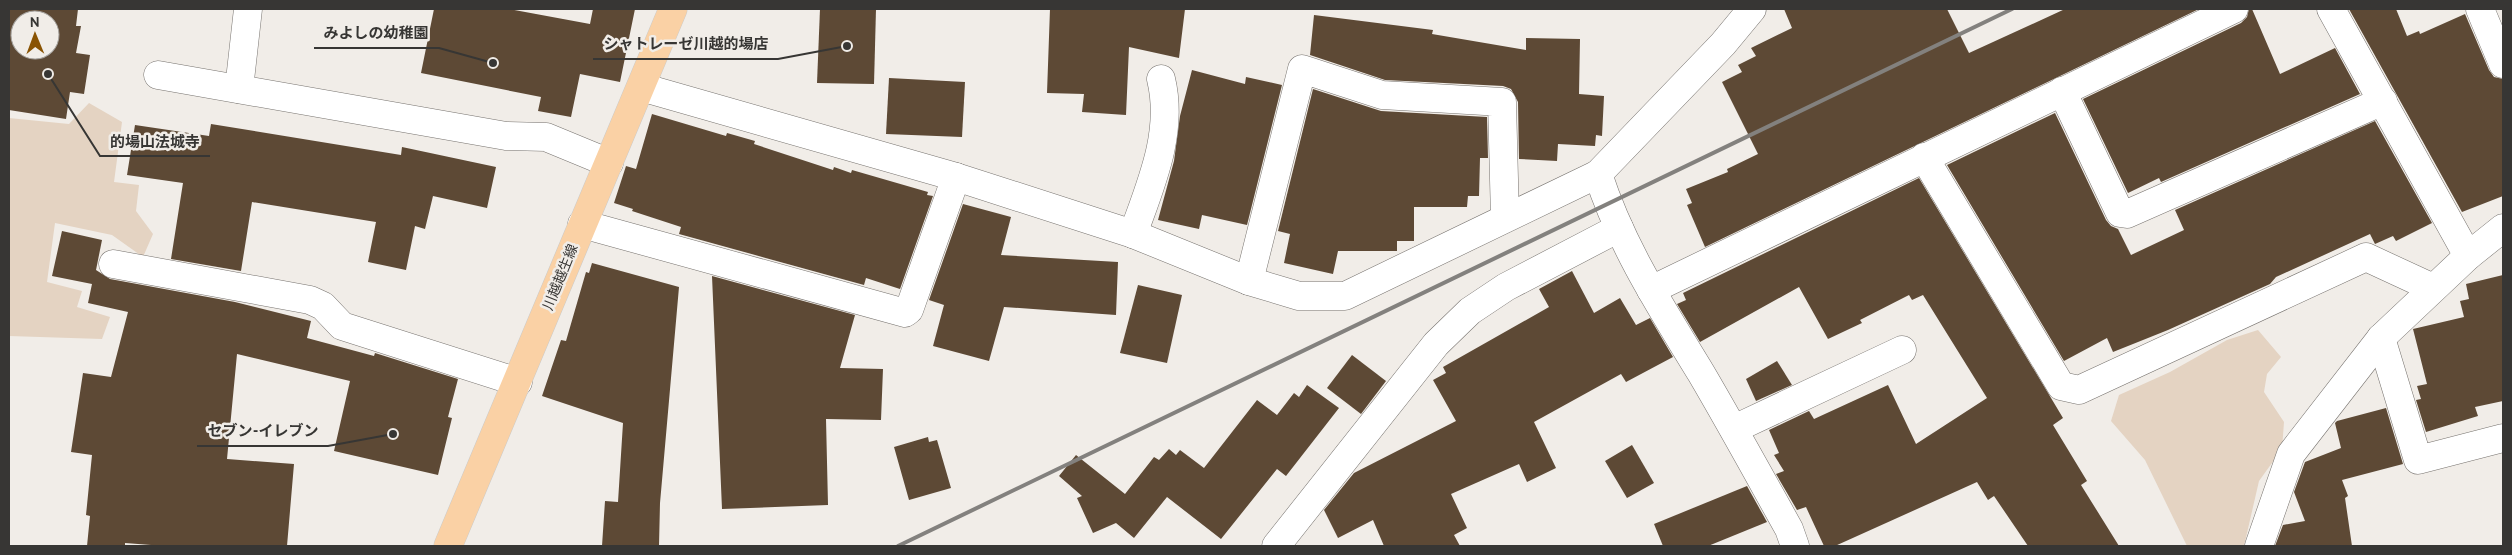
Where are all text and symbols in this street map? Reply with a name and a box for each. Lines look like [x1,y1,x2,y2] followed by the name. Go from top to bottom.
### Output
[10,10,60,60] north arrow
[30,15,40,32] text: N
[314,18,439,48] callout: みよしの幼稚園
[323,25,429,44] text: みよしの幼稚園
[593,29,778,59] callout: シャトレーゼ川越的場店
[603,35,769,55] text: シャトレーゼ川越的場店
[100,126,210,156] callout: 的場山法城寺
[110,133,200,153] text: 的場山法城寺
[540,242,582,313] street label: 川越越生線
[197,416,328,446] callout: セブン-イレブン
[207,422,319,442] text: セブン-イレブン

